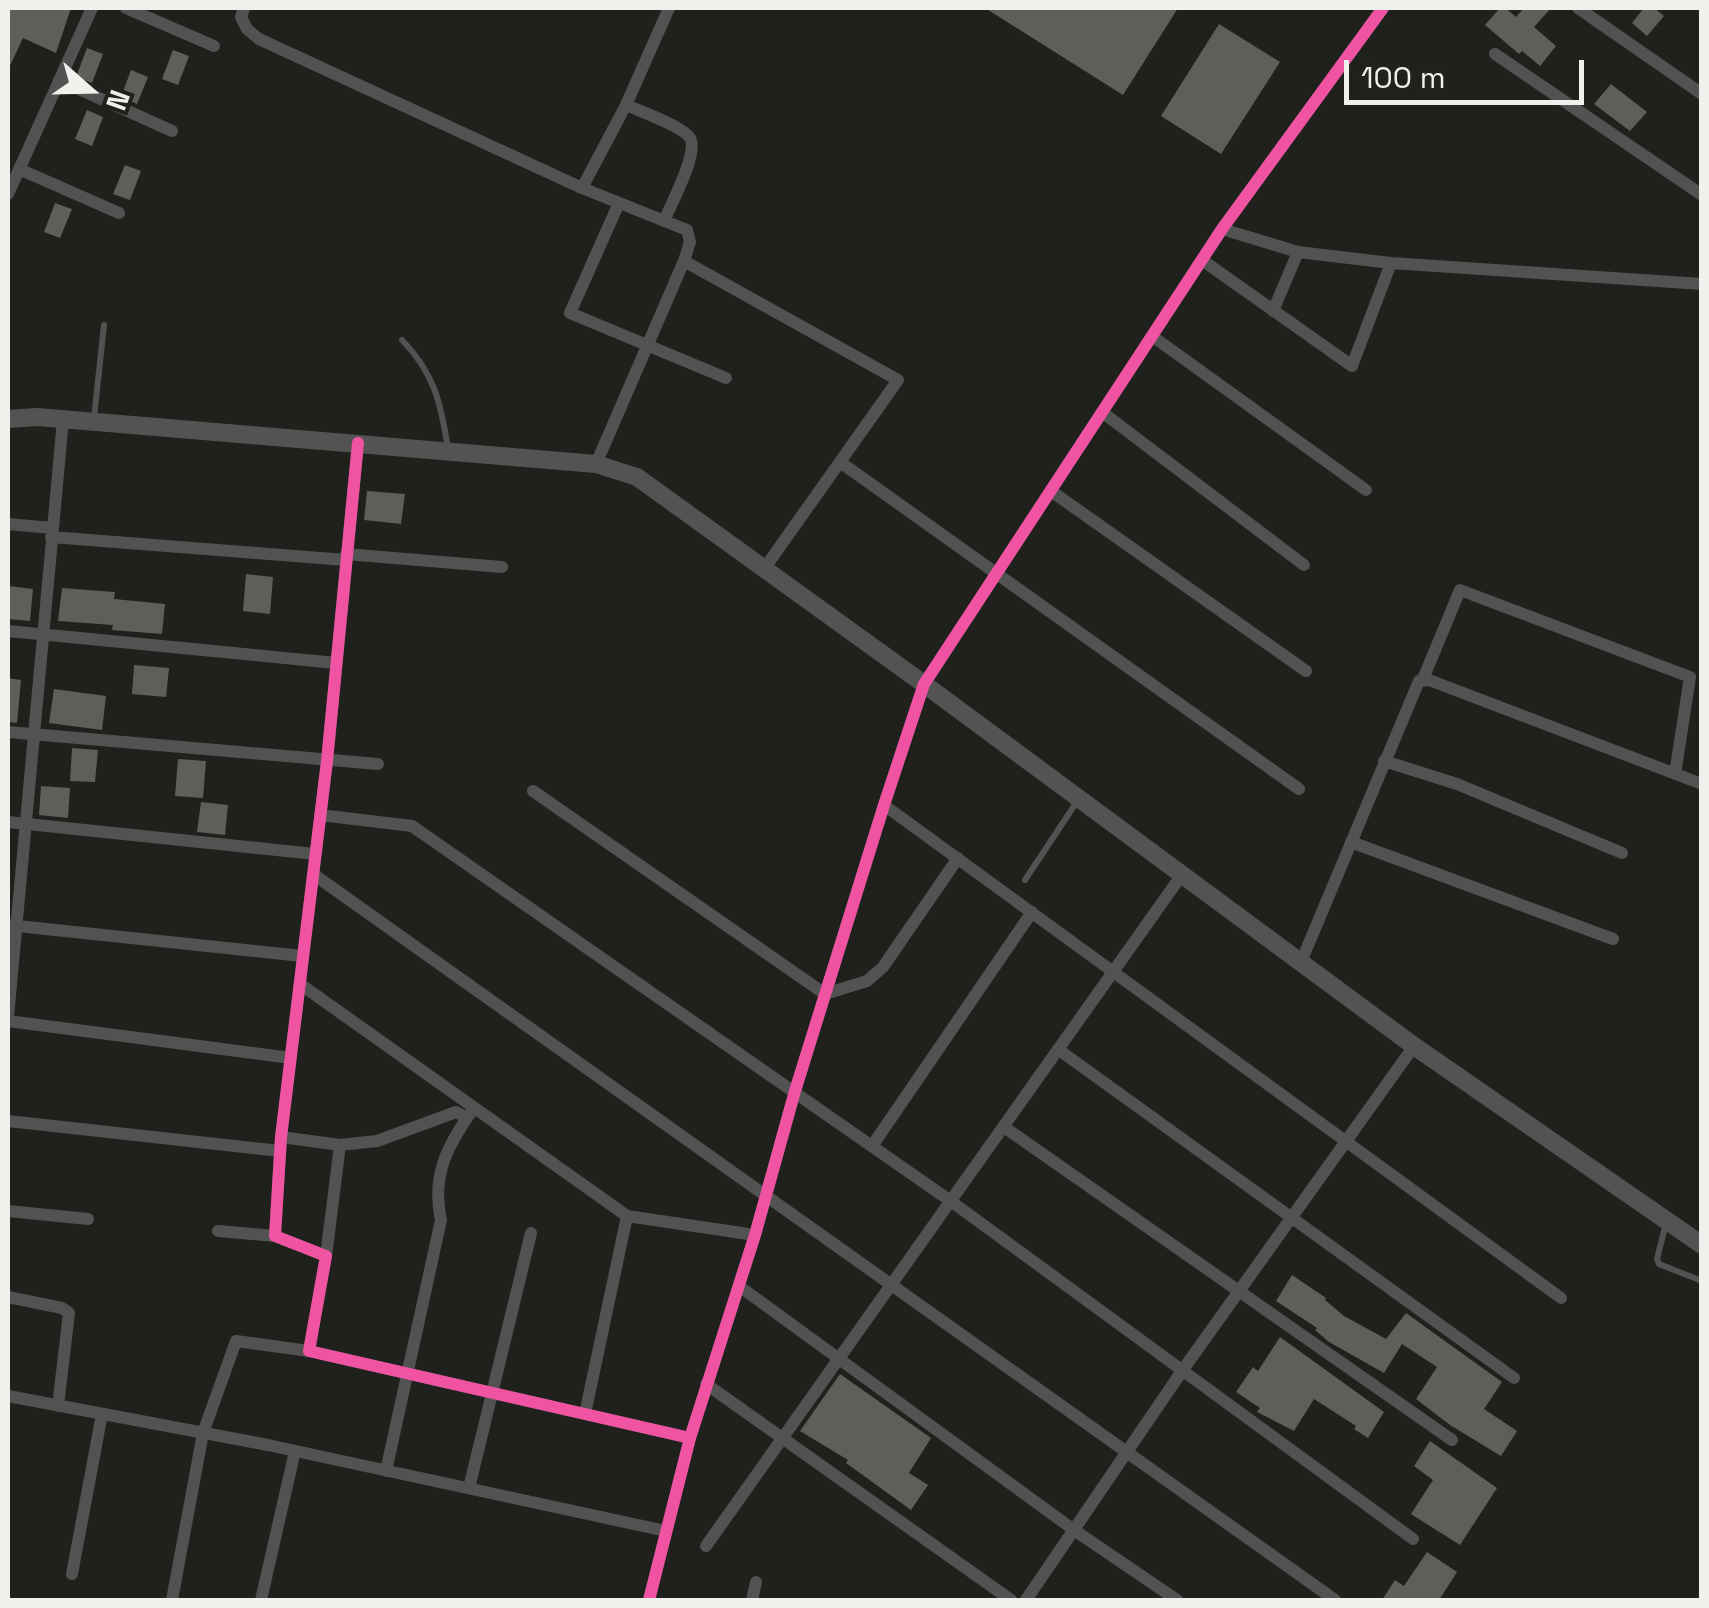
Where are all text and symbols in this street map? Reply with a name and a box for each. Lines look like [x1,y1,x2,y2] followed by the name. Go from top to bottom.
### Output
[40,40,140,140] north arrow
[1349,40,1589,102] scale bar
[1361,58,1446,97] text: 100 m
[98,85,138,115] text: N

